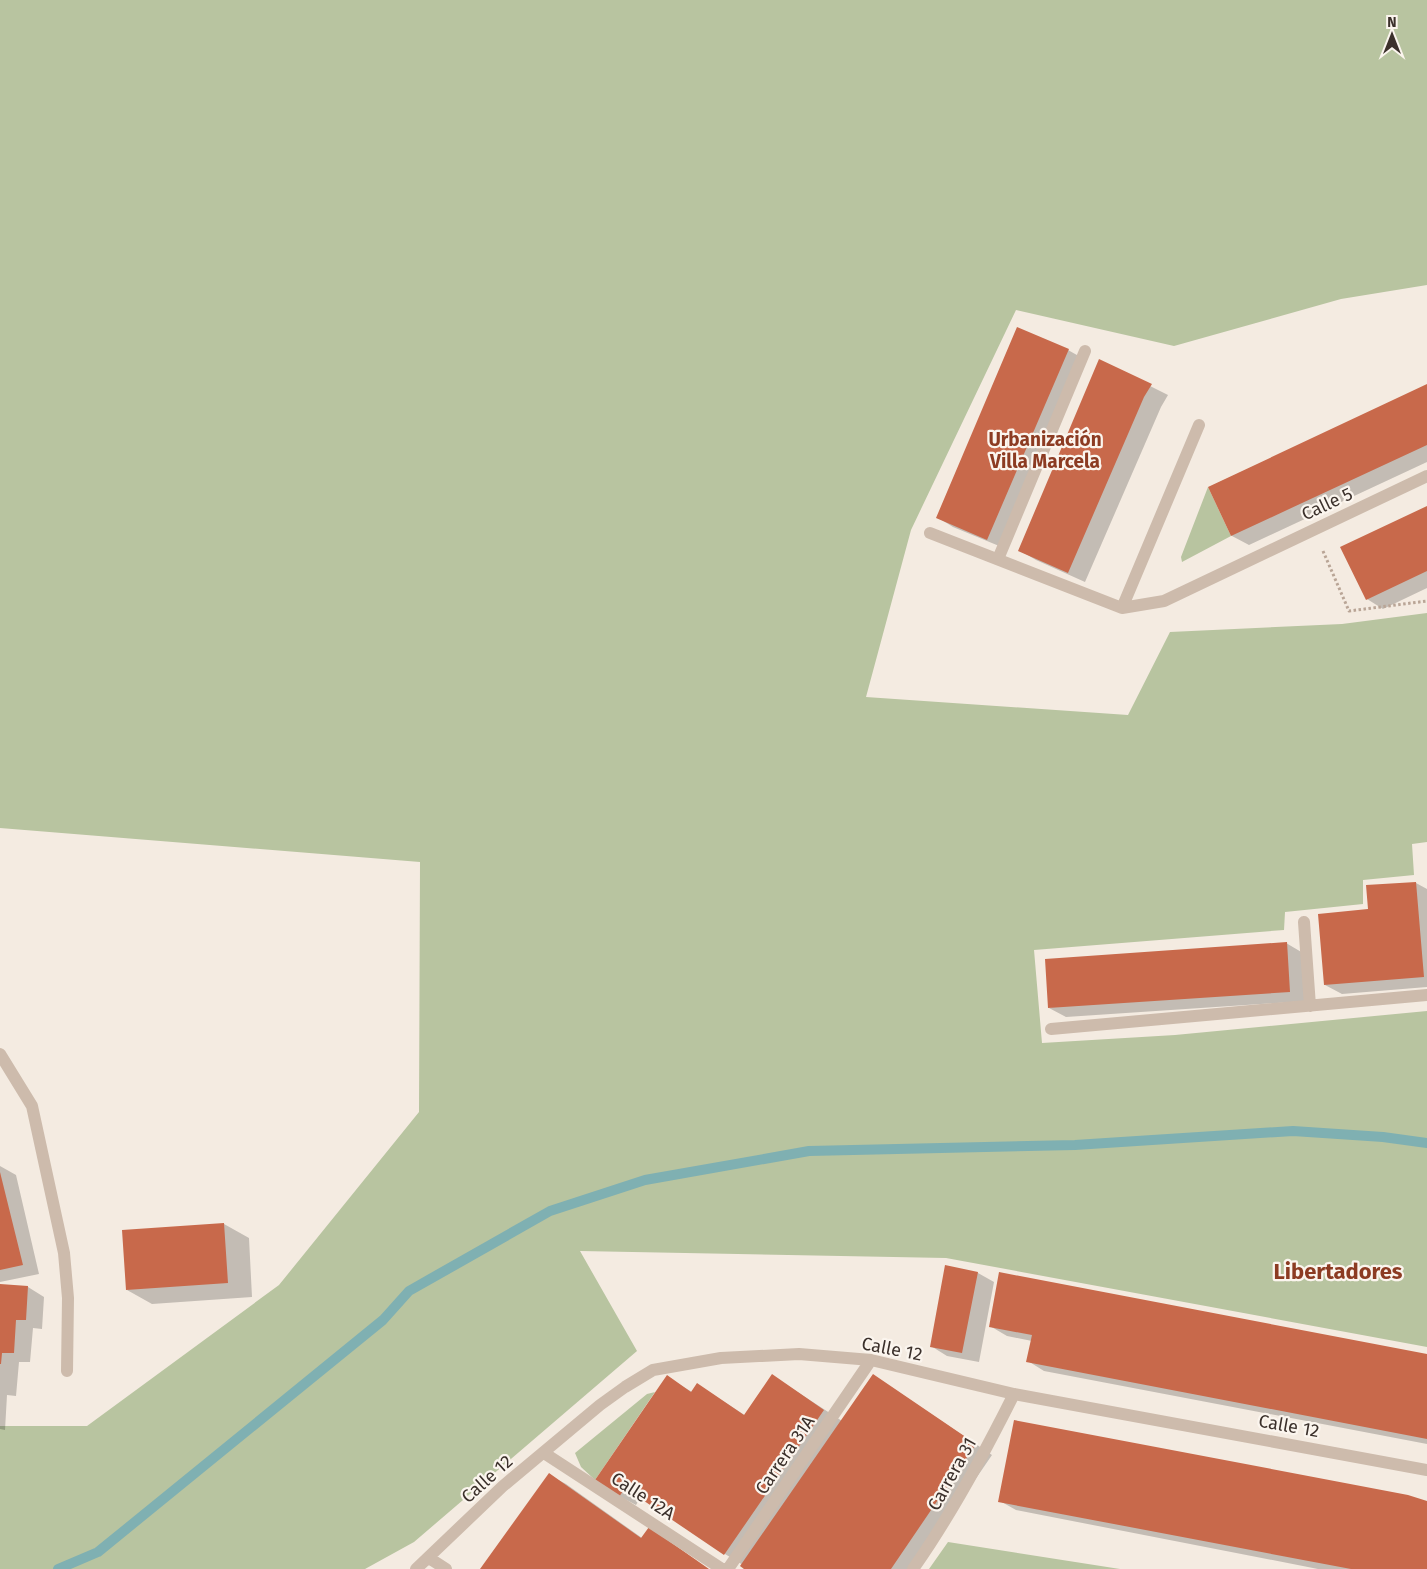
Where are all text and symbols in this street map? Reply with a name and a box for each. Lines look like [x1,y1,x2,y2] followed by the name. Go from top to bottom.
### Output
[1367,10,1417,60] north arrow
[1387,14,1397,31] text: N
[988,428,1102,473] district label: Urbanización Villa Marcela
[1298,483,1356,525] street label: Calle 5
[1274,1258,1403,1285] district label: Libertadores
[860,1332,924,1366] street label: Calle 12
[1257,1410,1321,1442] street label: Calle 12
[751,1411,820,1499] street label: Carrera 31A
[923,1434,981,1514] street label: Carrera 31
[457,1450,517,1508] street label: Calle 12
[607,1467,680,1525] street label: Calle 12A

